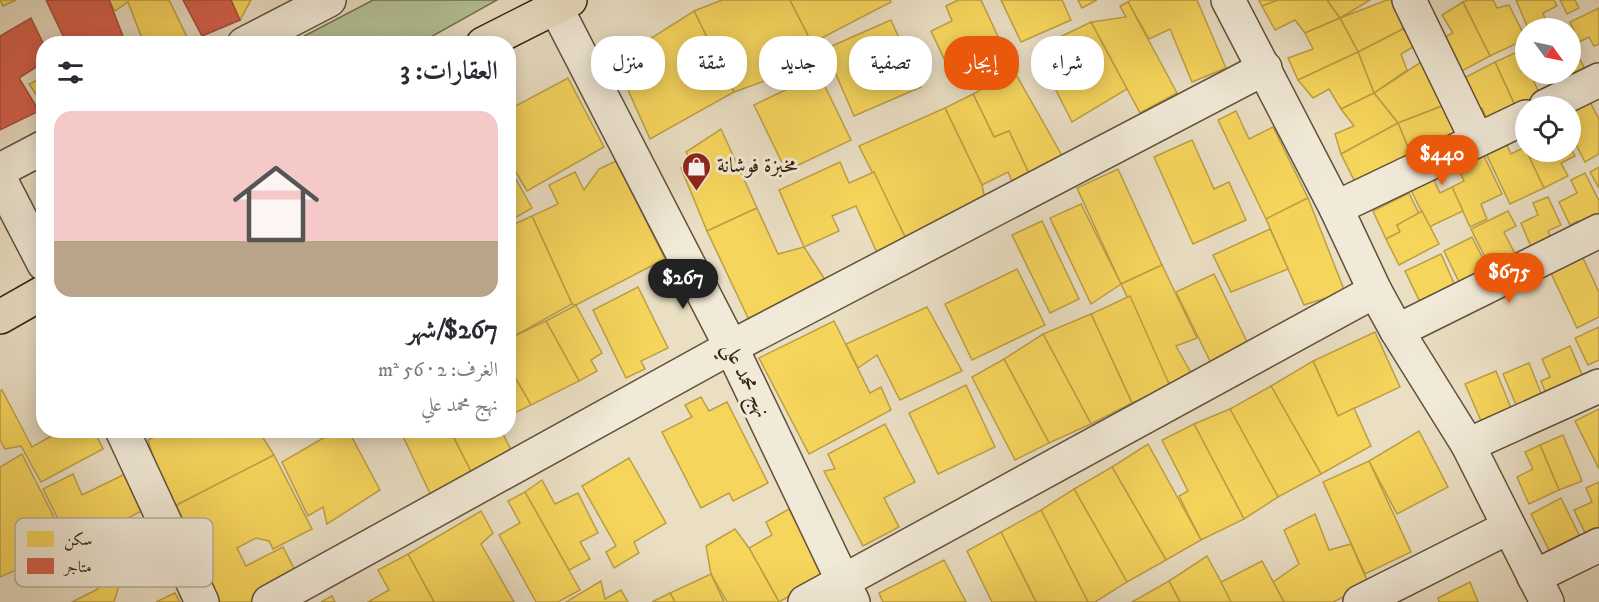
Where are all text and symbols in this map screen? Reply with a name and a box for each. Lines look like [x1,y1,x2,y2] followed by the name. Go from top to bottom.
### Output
[1515,18,1581,84] north arrow
[1515,18,1581,162] map controls
[591,36,665,90] chip: منزل
[677,36,747,90] chip: شقة
[759,36,837,90] chip: جديد
[849,36,932,90] chip: تصفية
[944,36,1019,90] chip: إيجار
[1031,36,1104,90] chip: شراء
[400,55,498,88] text: العقارات: 3
[54,56,87,89] icon: filters
[1515,96,1581,162] button: locate
[1406,135,1478,186] pin: $440
[1420,142,1464,167] text: $440
[222,150,330,258] icon: home
[680,150,712,192] shop icon: مخبزة فوشانة
[717,153,798,179] place label: مخبزة فوشانة
[1473,253,1545,304] pin: $675
[647,259,719,310] pin: $267
[1488,260,1530,285] text: $675
[662,266,704,291] text: $267
[407,314,498,347] text: $267/شهر
[711,338,775,425] street label: نهج محمد علي
[378,358,498,383] text: الغرف: 2 · 56 m²
[421,393,498,418] text: نهج محمد علي
[15,518,213,587] legend
[64,530,92,551] text: سكن
[62,557,92,577] text: متاجر

